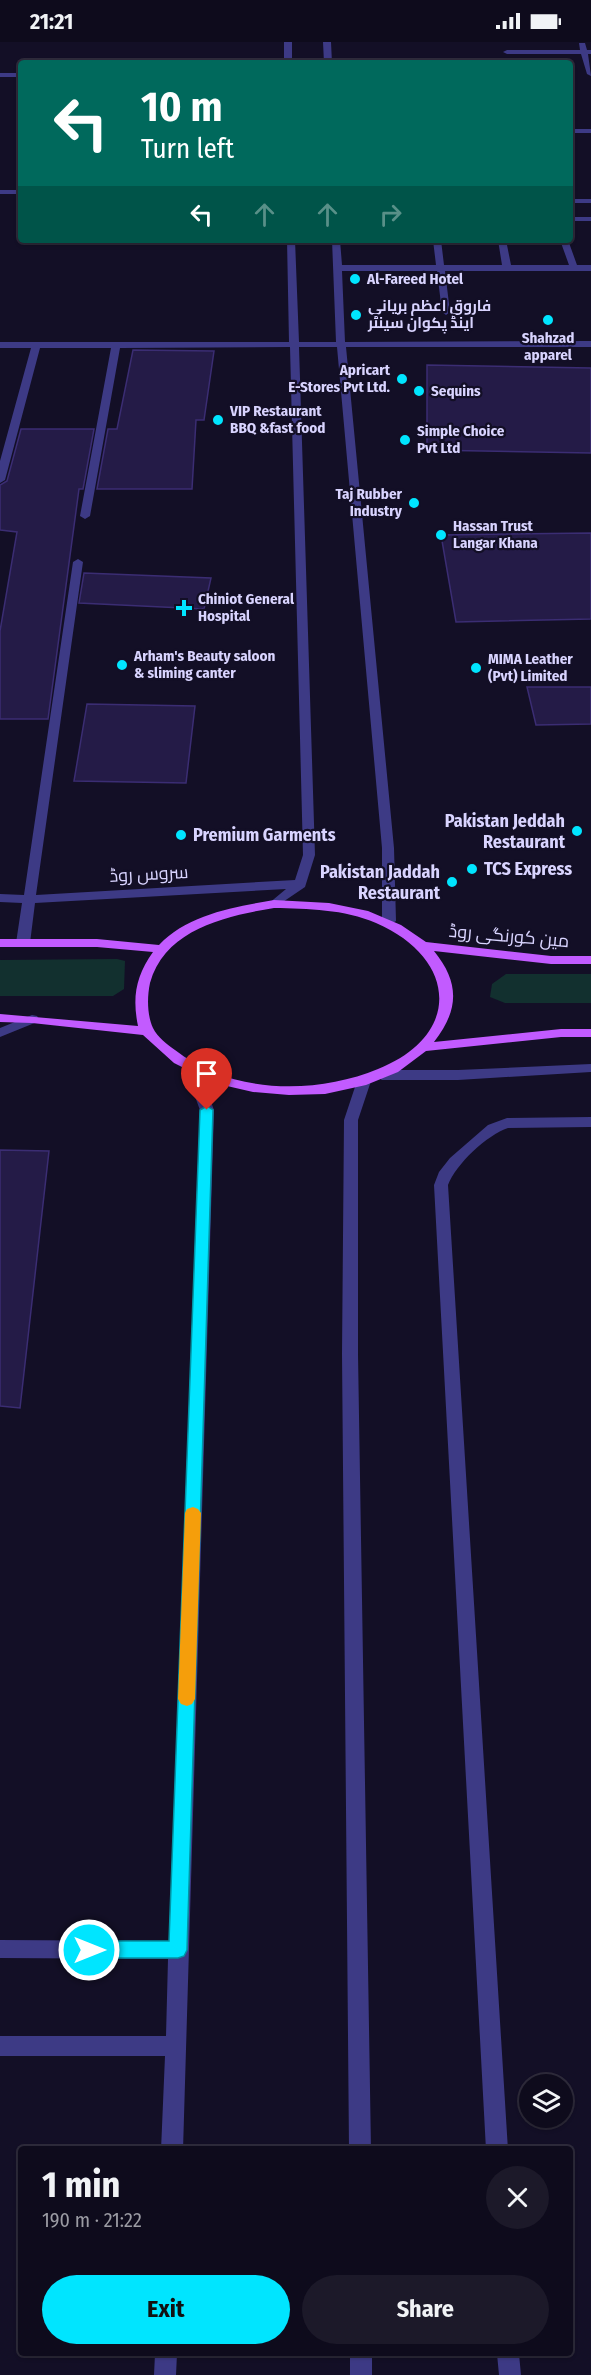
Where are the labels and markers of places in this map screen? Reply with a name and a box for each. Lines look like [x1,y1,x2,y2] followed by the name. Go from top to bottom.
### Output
[366,270,464,288] place label: Al-Fareed Hotel
[348,272,362,286] marker: Al-Fareed Hotel
[367,297,491,334] place label: فاروق اعظم بریانی اینڈ پکوان سینٹر
[349,308,363,322] marker: فاروق اعظم بریانی اینڈ پکوان سینٹر
[541,313,555,327] marker: Shahzad apparel
[522,329,574,364] place label: Shahzad apparel
[288,361,391,396] place label: Apricart E-Stores Pvt Ltd.
[395,372,409,386] marker: Apricart E-Stores Pvt Ltd.
[431,382,481,400] place label: Sequins
[412,384,426,398] marker: Sequins
[229,402,325,437] place label: VIP Restaurant BBQ &fast food
[211,413,225,427] marker: VIP Restaurant BBQ &fast food
[417,422,505,457] place label: Simple Choice Pvt Ltd
[398,433,412,447] marker: Simple Choice Pvt Ltd
[335,485,403,520] place label: Taj Rubber Industry
[407,496,421,510] marker: Taj Rubber Industry
[453,517,538,552] place label: Hassan Trust Langar Khana
[434,528,448,542] marker: Hassan Trust Langar Khana
[198,590,295,625] place label: Chiniot General Hospital
[175,599,193,617] marker: Chiniot General Hospital
[133,647,276,682] place label: Arham's Beauty saloon & sliming canter
[488,650,573,685] place label: MIMA Leather (Pvt) Limited
[115,658,129,672] marker: Arham's Beauty saloon & sliming canter
[469,661,483,675] marker: MIMA Leather (Pvt) Limited
[445,810,566,853] place label: Pakistan Jeddah Restaurant
[193,824,336,846] place label: Premium Garments
[570,824,584,838] marker: Pakistan Jeddah Restaurant
[174,828,188,842] marker: Premium Garments
[484,858,572,880] place label: TCS Express
[320,861,441,904] place label: Pakistan Jaddah Restaurant
[465,862,479,876] marker: TCS Express
[445,875,459,889] marker: Pakistan Jaddah Restaurant
[181,1048,232,1110] pin

